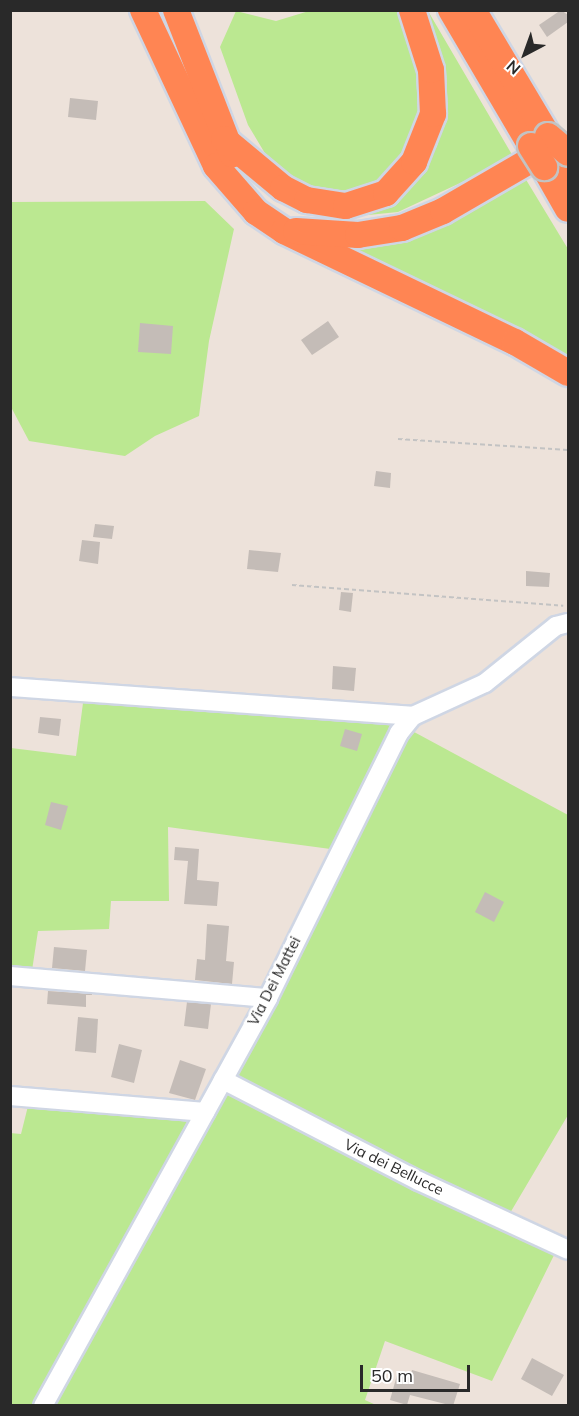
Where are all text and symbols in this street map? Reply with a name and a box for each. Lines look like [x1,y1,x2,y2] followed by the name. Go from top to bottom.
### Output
[495,24,555,84] north arrow
[502,56,524,79] text: N
[244,933,304,1029] street label: Via Dei Mattei
[341,1135,447,1199] street label: Via dei Bellucce
[363,1353,472,1391] scale bar
[371,1364,413,1387] text: 50 m

